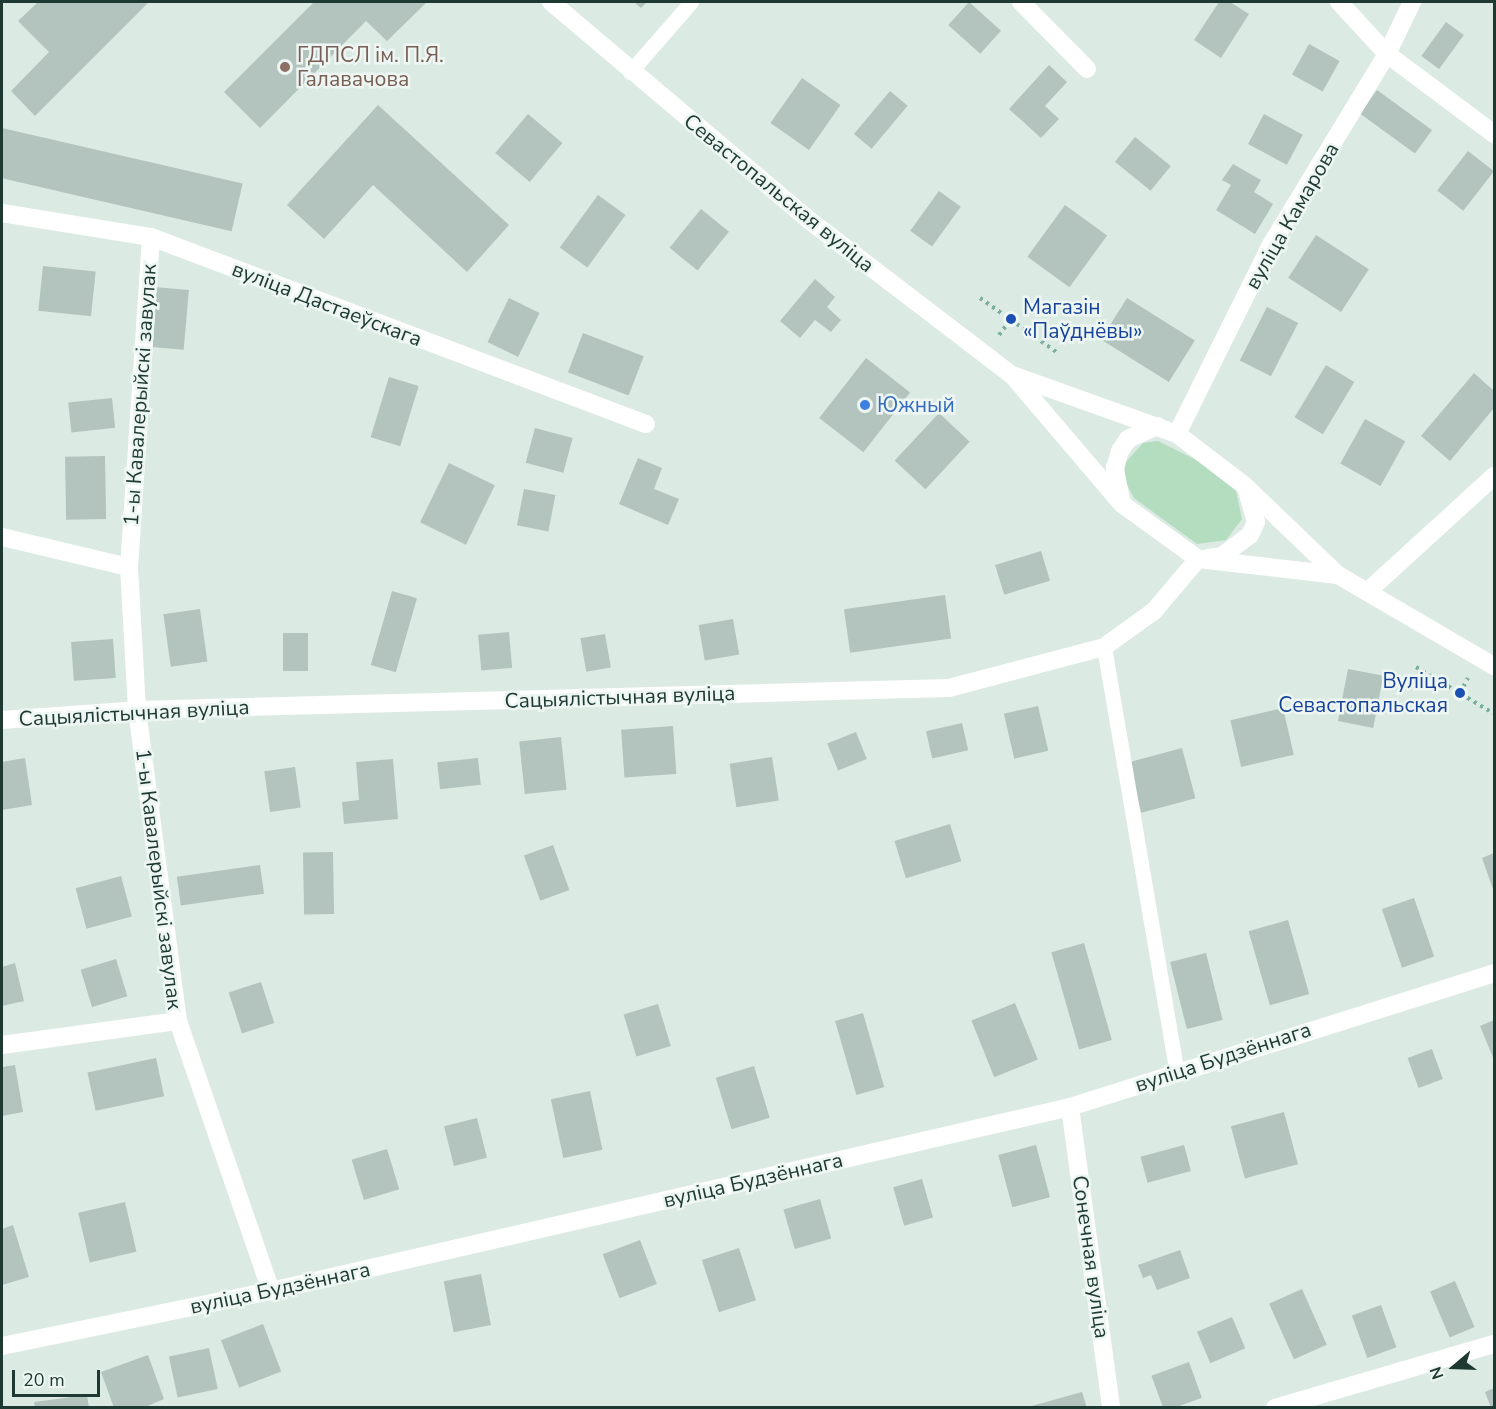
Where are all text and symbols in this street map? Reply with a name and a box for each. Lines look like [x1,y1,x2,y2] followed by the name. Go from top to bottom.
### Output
[297,42,444,92] place label: ГДПСЛ ім. П.Я. Галавачова
[278,60,292,74] marker: ГДПСЛ ім. П.Я. Галавачова
[679,108,879,278] street label: Севастопальская вуліца
[1240,138,1344,294] street label: вуліца Камарова
[228,256,426,352] street label: вуліца Дастаеўскага
[118,263,162,527] street label: 1-ы Кавалерыйскі завулак
[1023,294,1142,344] place label: Магазін «Паўднёвы»
[1004,312,1018,326] marker: Магазін «Паўднёвы»
[877,392,955,418] place label: Южный
[858,398,872,412] marker: Южный
[1278,668,1448,718] place label: Вуліца Севастопальская
[504,680,736,714] street label: Сацыялістычная вуліца
[1453,686,1467,700] marker: Вуліца Севастопальская
[18,694,250,732] street label: Сацыялістычная вуліца
[130,747,188,1011] street label: 1-ы Кавалерыйскі завулак
[1132,1017,1314,1097] street label: вуліца Будзённага
[661,1147,845,1213] street label: вуліца Будзённага
[1067,1174,1115,1340] street label: Сонечная вуліца
[188,1257,372,1319] street label: вуліца Будзённага
[1424,1337,1484,1397] north arrow
[15,1358,104,1396] scale bar
[1425,1364,1449,1382] text: N
[23,1368,65,1392] text: 20 m

